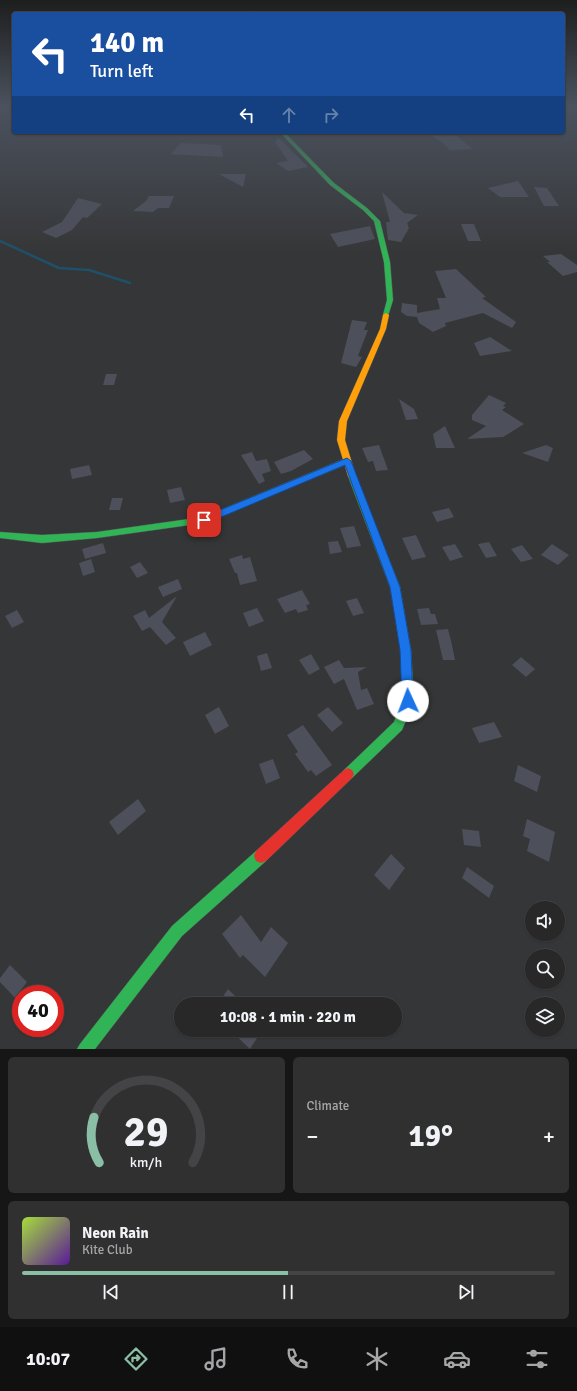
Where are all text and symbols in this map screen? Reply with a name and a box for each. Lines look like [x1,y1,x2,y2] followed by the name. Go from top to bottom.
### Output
[90,26,164,60] text: 140 m
[24,28,76,80] icon: left
[90,60,153,82] text: Turn left
[236,104,258,126] icon: left
[278,104,300,126] icon: ahead
[320,104,342,126] icon: right
[187,503,221,537] pin
[193,509,215,531] icon: arrive
[387,680,429,722] position arrow
[525,901,565,1037] map controls
[525,901,565,941] button: sound
[525,949,565,989] button: search
[12,985,64,1037] speed limit sign: 40
[525,997,565,1037] button: layers
[220,1008,356,1026] text: 10:08 · 1 min · 220 m
[307,1098,349,1114] text: Climate
[124,1107,169,1158] text: 29
[409,1118,453,1155] text: 19°
[307,1123,318,1150] text: −
[543,1123,555,1150] text: +
[130,1154,162,1171] text: km/h
[82,1224,149,1242] text: Neon Rain
[82,1242,133,1258] text: Kite Club
[100,1281,122,1303] icon: previous
[277,1281,299,1303] icon: pause
[455,1281,477,1303] icon: next
[122,1345,150,1373] icon: directions
[202,1345,230,1373] icon: music
[283,1345,311,1373] icon: phone
[363,1345,391,1373] icon: climate
[443,1345,471,1373] icon: car
[523,1345,551,1373] icon: filters
[26,1348,70,1370] text: 10:07

